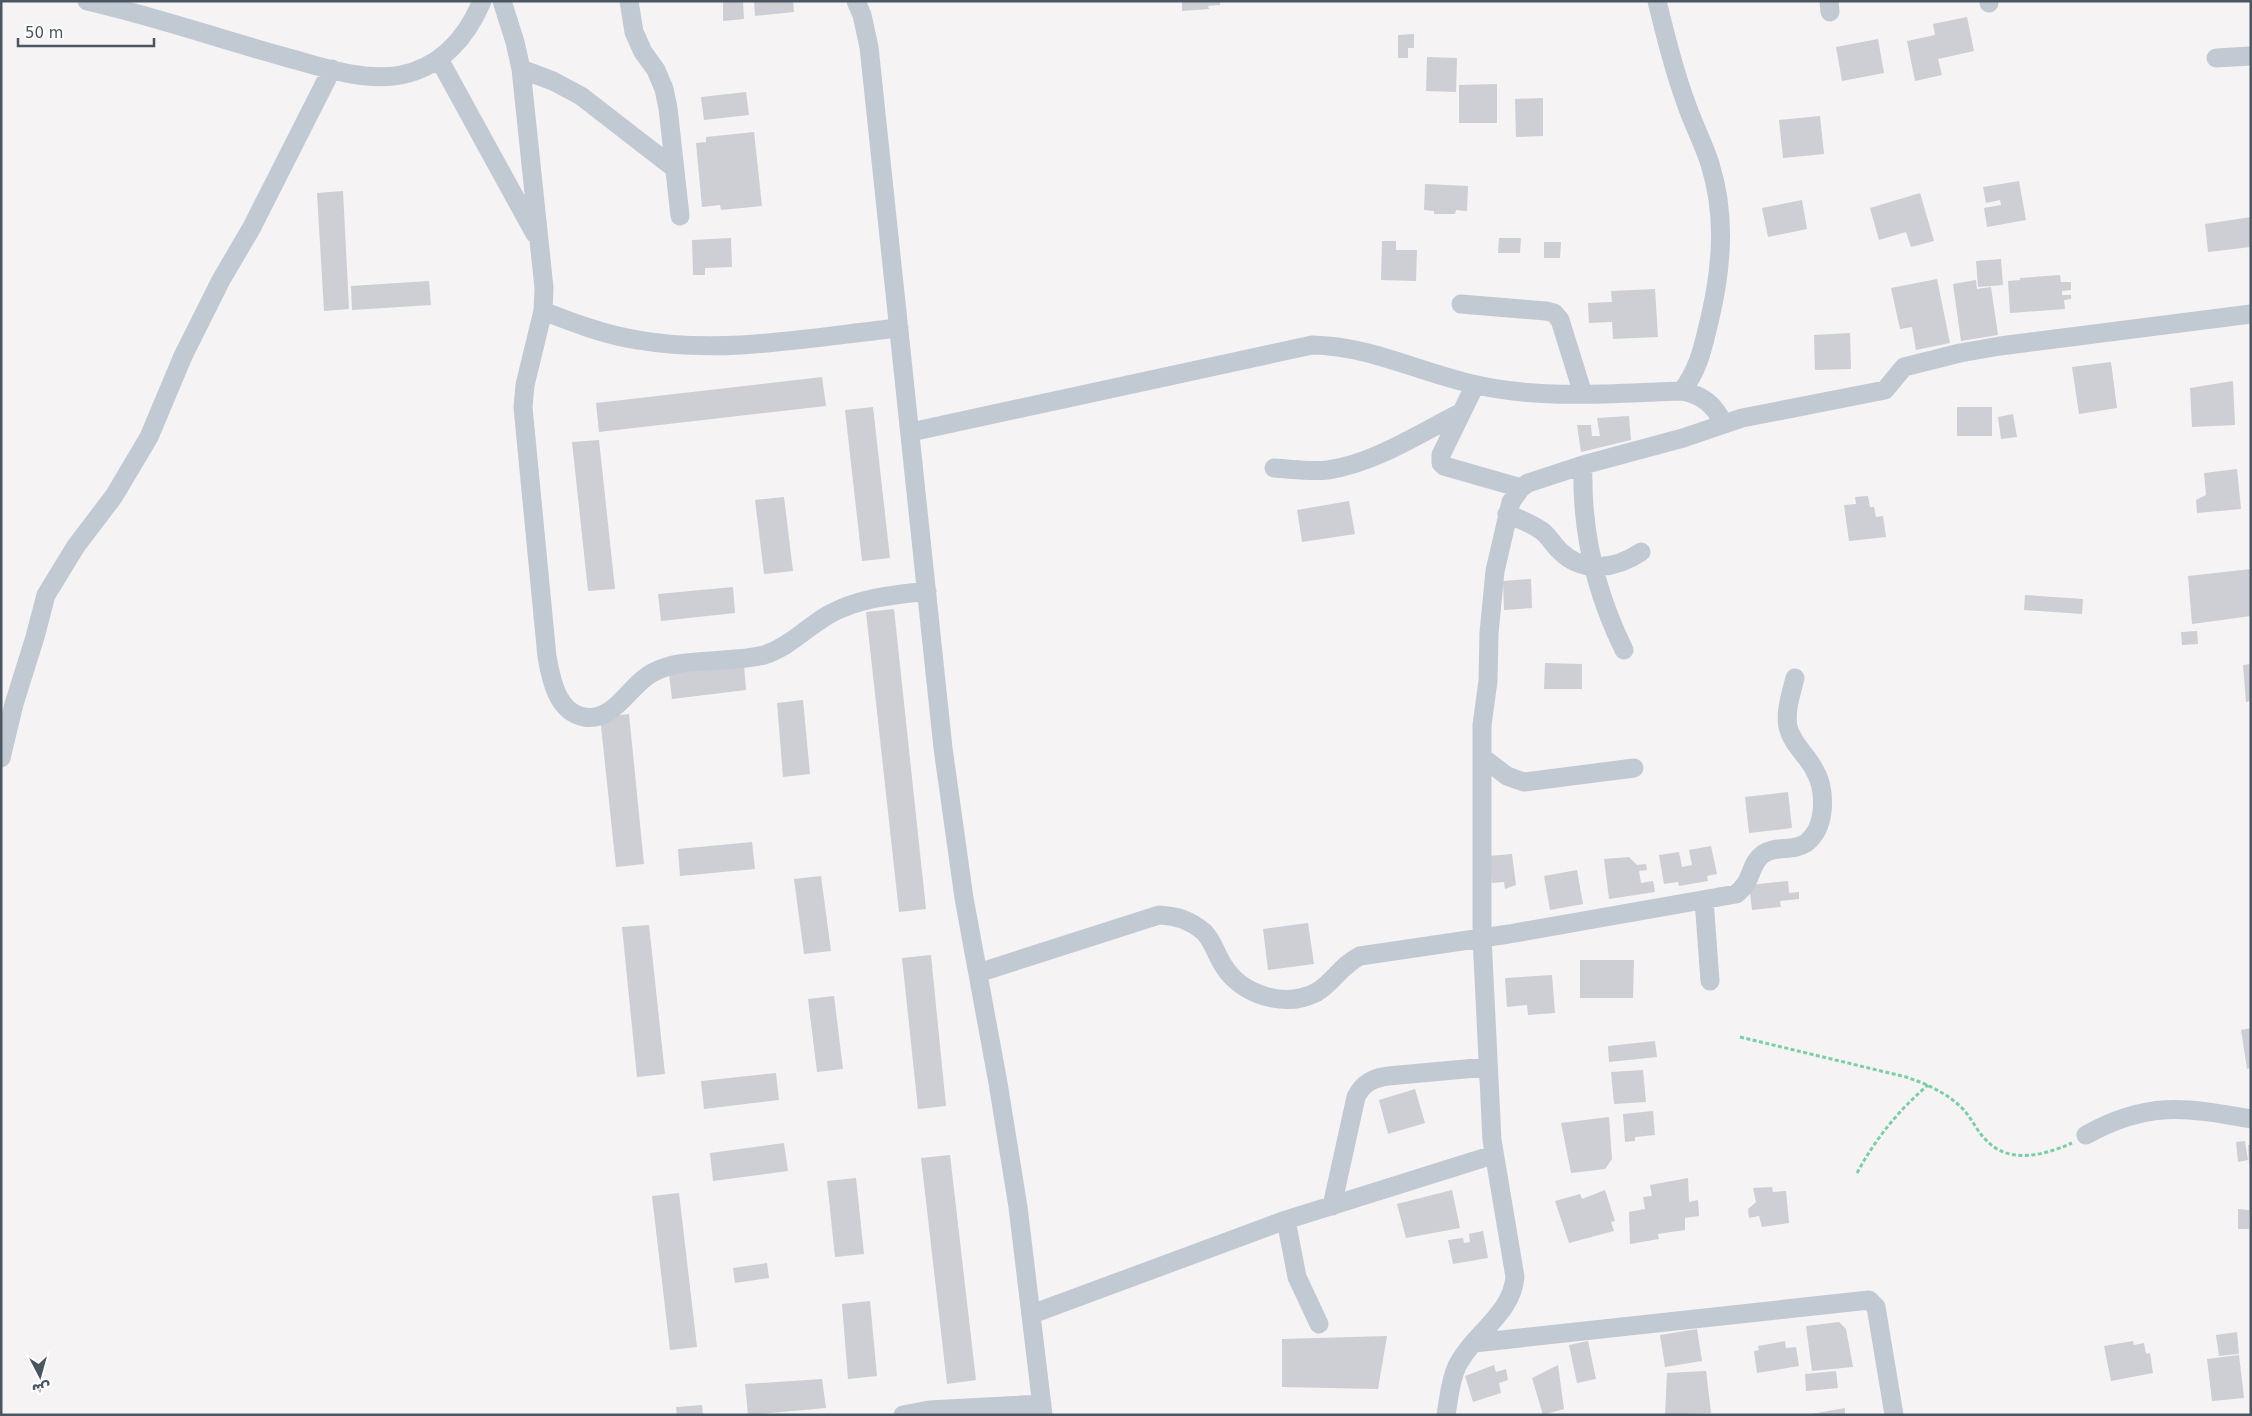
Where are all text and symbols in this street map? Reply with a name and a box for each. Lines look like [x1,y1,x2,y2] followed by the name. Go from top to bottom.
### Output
[18,15,154,47] scale bar
[25,24,63,42] text: 50 m
[15,1351,65,1401] north arrow
[31,1380,52,1398] text: ش

